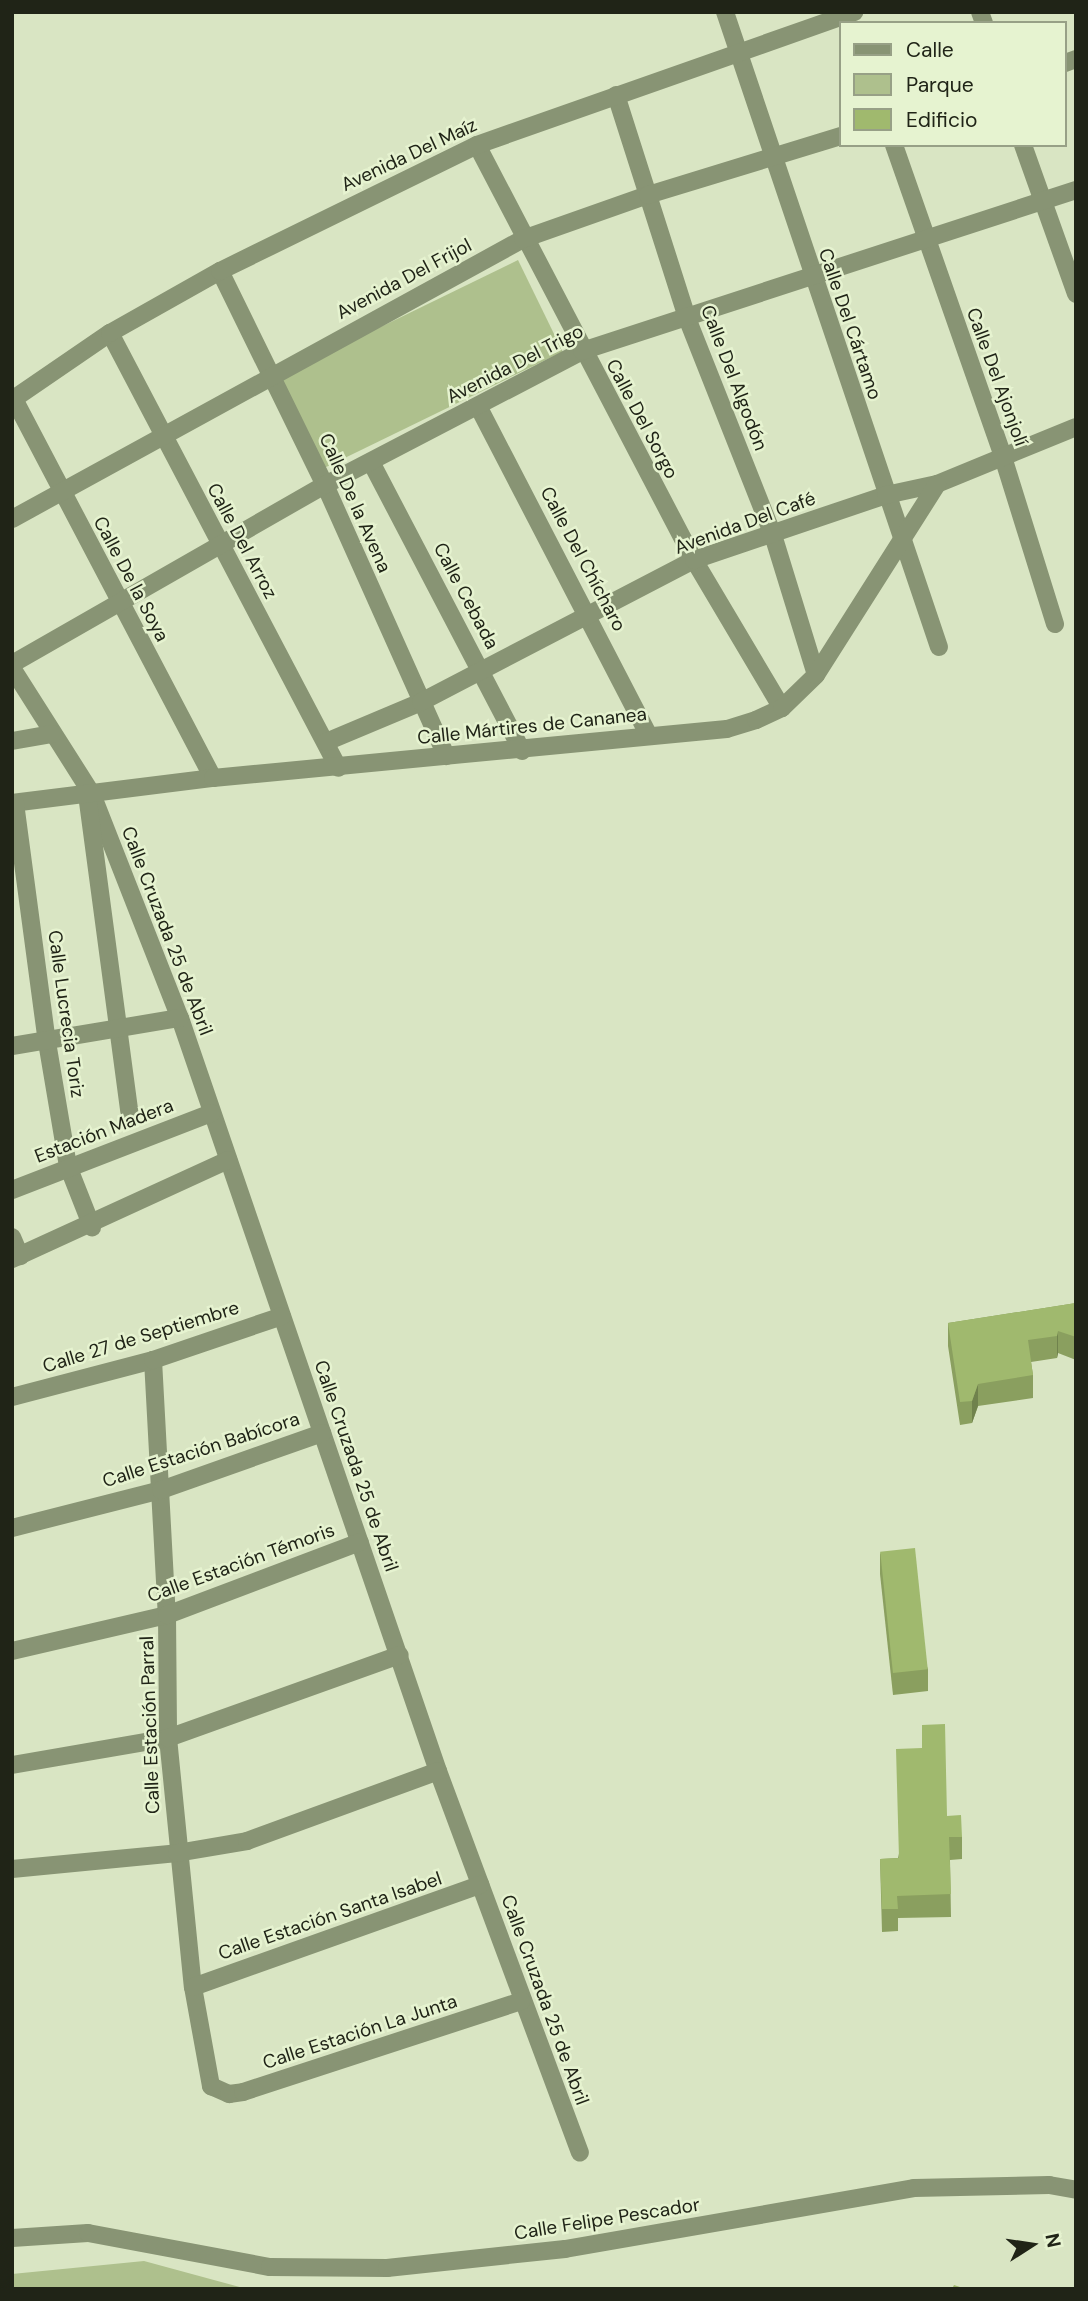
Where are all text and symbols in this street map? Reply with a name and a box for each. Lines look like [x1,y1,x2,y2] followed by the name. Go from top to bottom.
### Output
[839,21,1067,147] legend
[906,36,954,64] text: Calle
[906,71,974,99] text: Parque
[906,106,977,134] text: Edificio
[337,114,481,196] street label: Avenida Del Maíz
[333,234,475,324] street label: Avenida Del Frijol
[813,245,887,403] street label: Calle Del Cártamo
[696,302,772,454] street label: Calle Del Algodón
[961,305,1033,449] street label: Calle Del Ajonjolí
[443,320,587,408] street label: Avenida Del Trigo
[601,355,683,483] street label: Calle Del Sorgo
[314,430,396,576] street label: Calle De la Avena
[202,479,282,603] street label: Calle Del Arroz
[535,483,631,635] street label: Calle Del Chícharo
[671,487,819,559] street label: Avenida Del Café
[88,512,174,646] street label: Calle De la Soya
[428,539,504,653] street label: Calle Cebada
[416,703,648,749] street label: Calle Mártires de Cananea
[117,823,217,1039] street label: Calle Cruzada 25 de Abril
[43,929,89,1099] street label: Calle Lucrecia Toriz
[31,1094,177,1168] street label: Estación Madera
[40,1296,242,1378] street label: Calle 27 de Septiembre
[309,1357,403,1575] street label: Calle Cruzada 25 de Abril
[100,1407,302,1493] street label: Calle Estación Babícora
[144,1518,338,1608] street label: Calle Estación Témoris
[135,1636,165,1814] street label: Calle Estación Parral
[215,1867,445,1965] street label: Calle Estación Santa Isabel
[496,1892,594,2108] street label: Calle Cruzada 25 de Abril
[260,1990,460,2074] street label: Calle Estación La Junta
[513,2193,701,2245] street label: Calle Felipe Pescador
[997,2210,1067,2280] north arrow
[1039,2231,1067,2250] text: N

